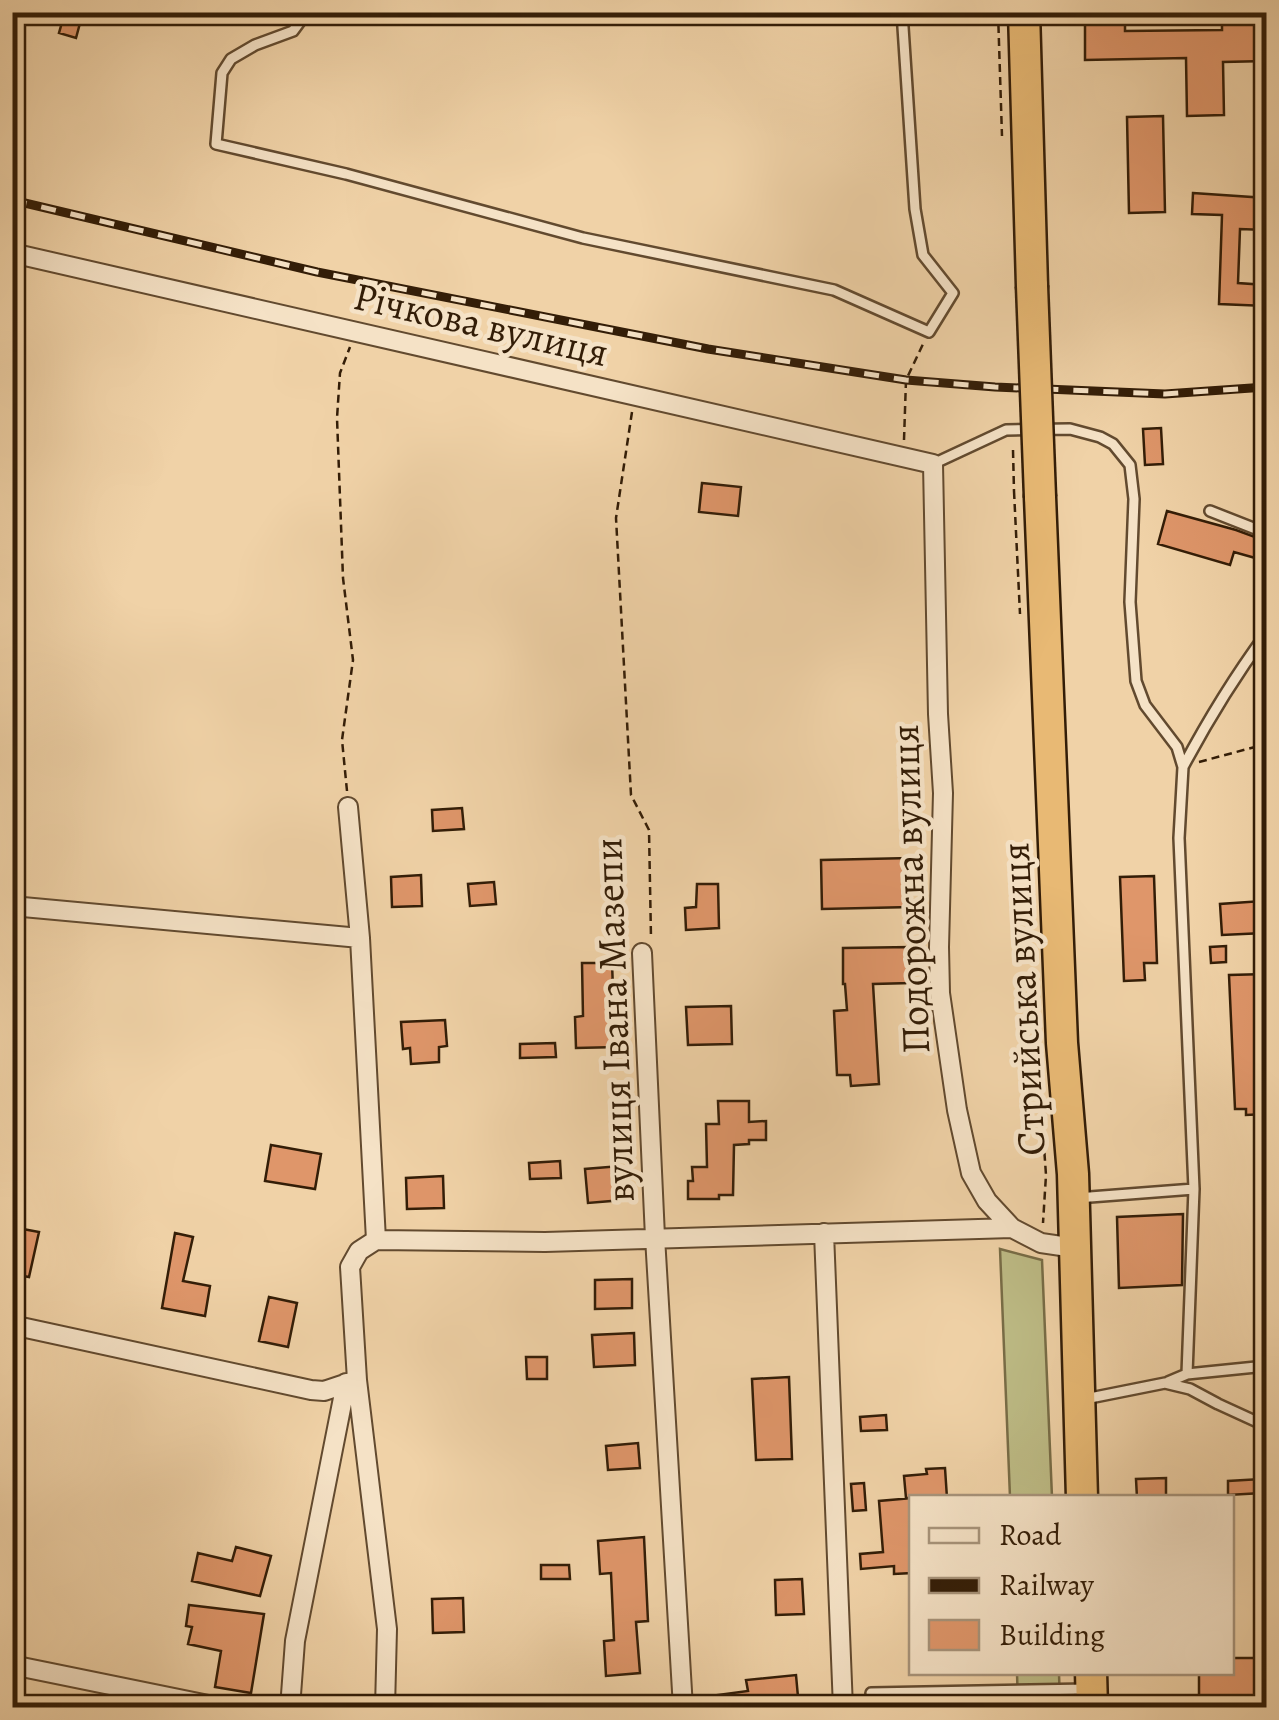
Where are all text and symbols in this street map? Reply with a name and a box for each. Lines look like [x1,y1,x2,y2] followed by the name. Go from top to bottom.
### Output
[348,268,614,380] street label: Річкова вулиця
[877,723,943,1055] street label: Подорожна вулиця
[580,837,648,1203] street label: вулиця Івана Мазепи
[987,841,1059,1157] street label: Стрийська вулиця
[909,1495,1234,1675] legend
[999,1515,1062,1555] text: Road
[999,1565,1095,1605] text: Railway
[999,1615,1105,1655] text: Building

